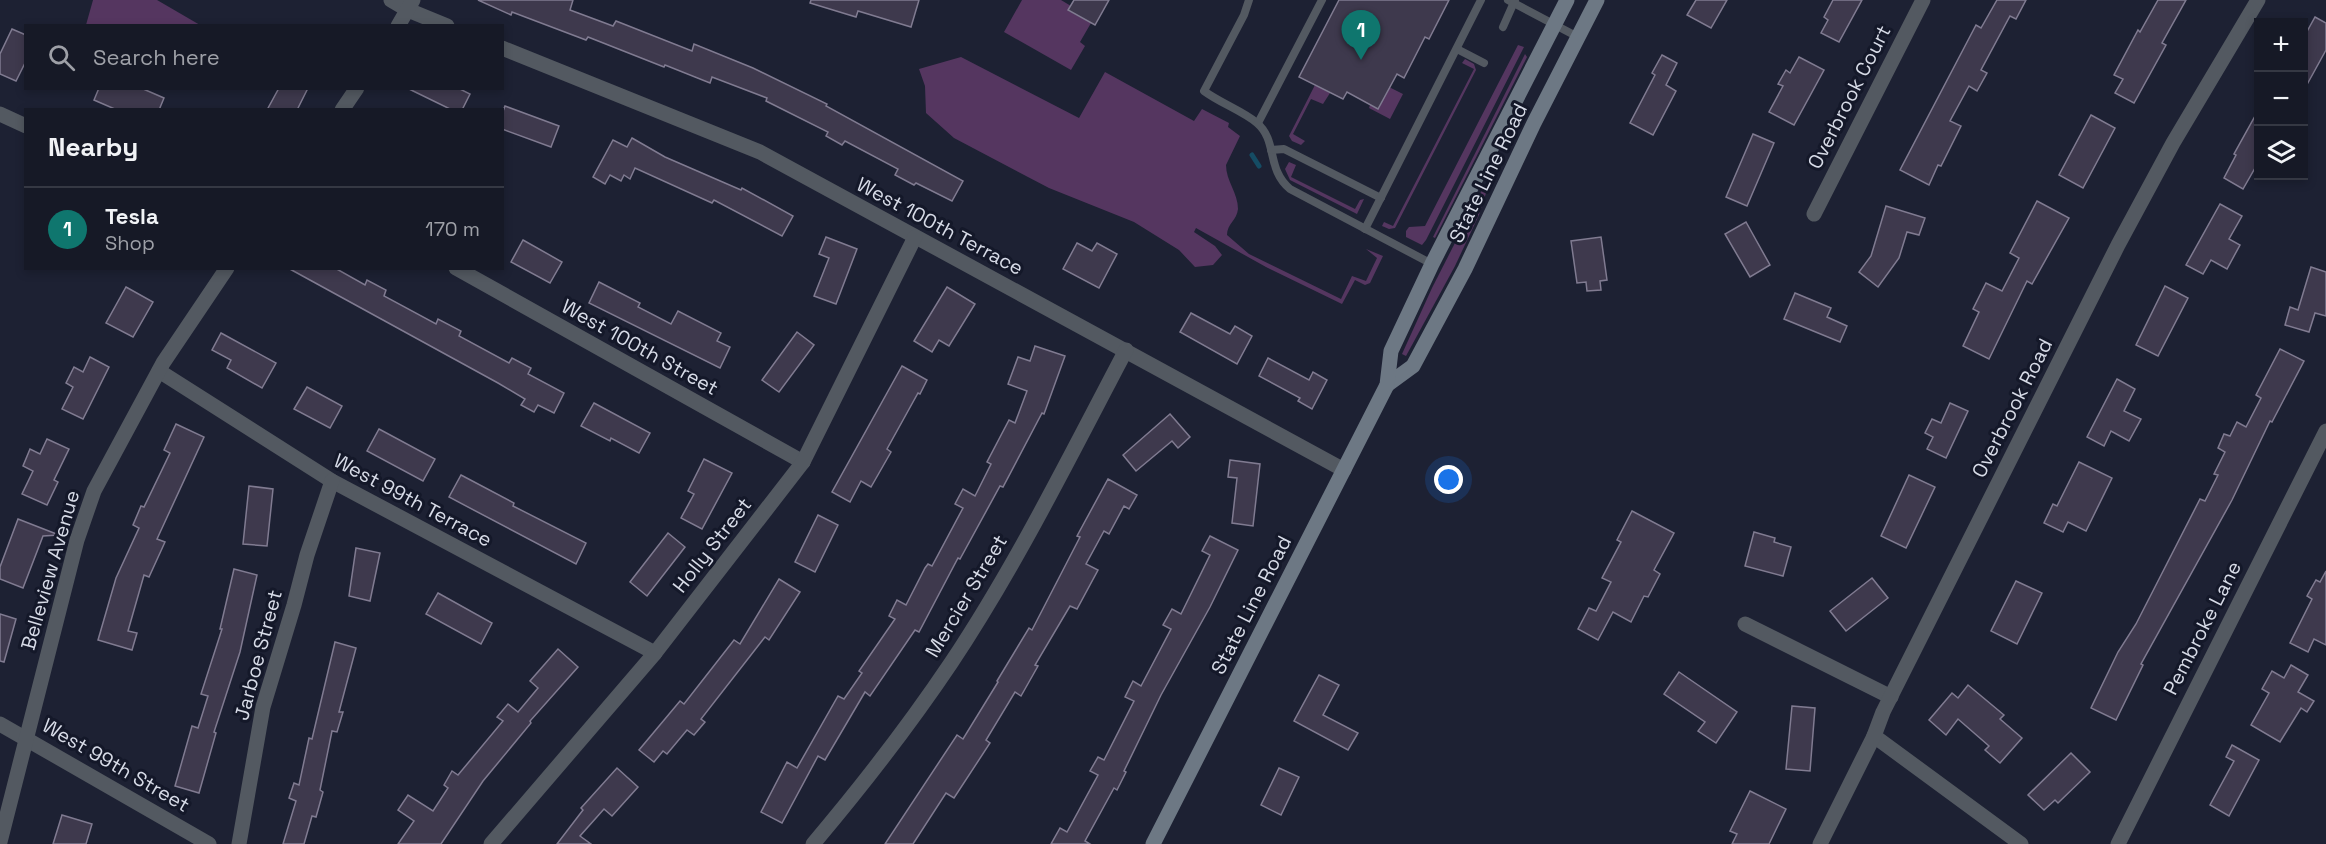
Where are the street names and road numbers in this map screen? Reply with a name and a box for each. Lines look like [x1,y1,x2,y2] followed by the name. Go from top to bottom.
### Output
[1802,21,1896,173] street label: Overbrook Court
[1443,99,1533,247] street label: State Line Road
[852,171,1028,281] street label: West 100th Terrace
[557,293,723,401] street label: West 100th Street
[1966,334,2058,482] street label: Overbrook Road
[329,447,497,553] street label: West 99th Terrace
[15,487,85,653] street label: Belleview Avenue
[667,492,757,598] street label: Holly Street
[919,530,1013,662] street label: Mercier Street
[1205,531,1297,679] street label: State Line Road
[2157,557,2247,699] street label: Pembroke Lane
[228,587,288,723] street label: Jarboe Street
[38,712,194,818] street label: West 99th Street

